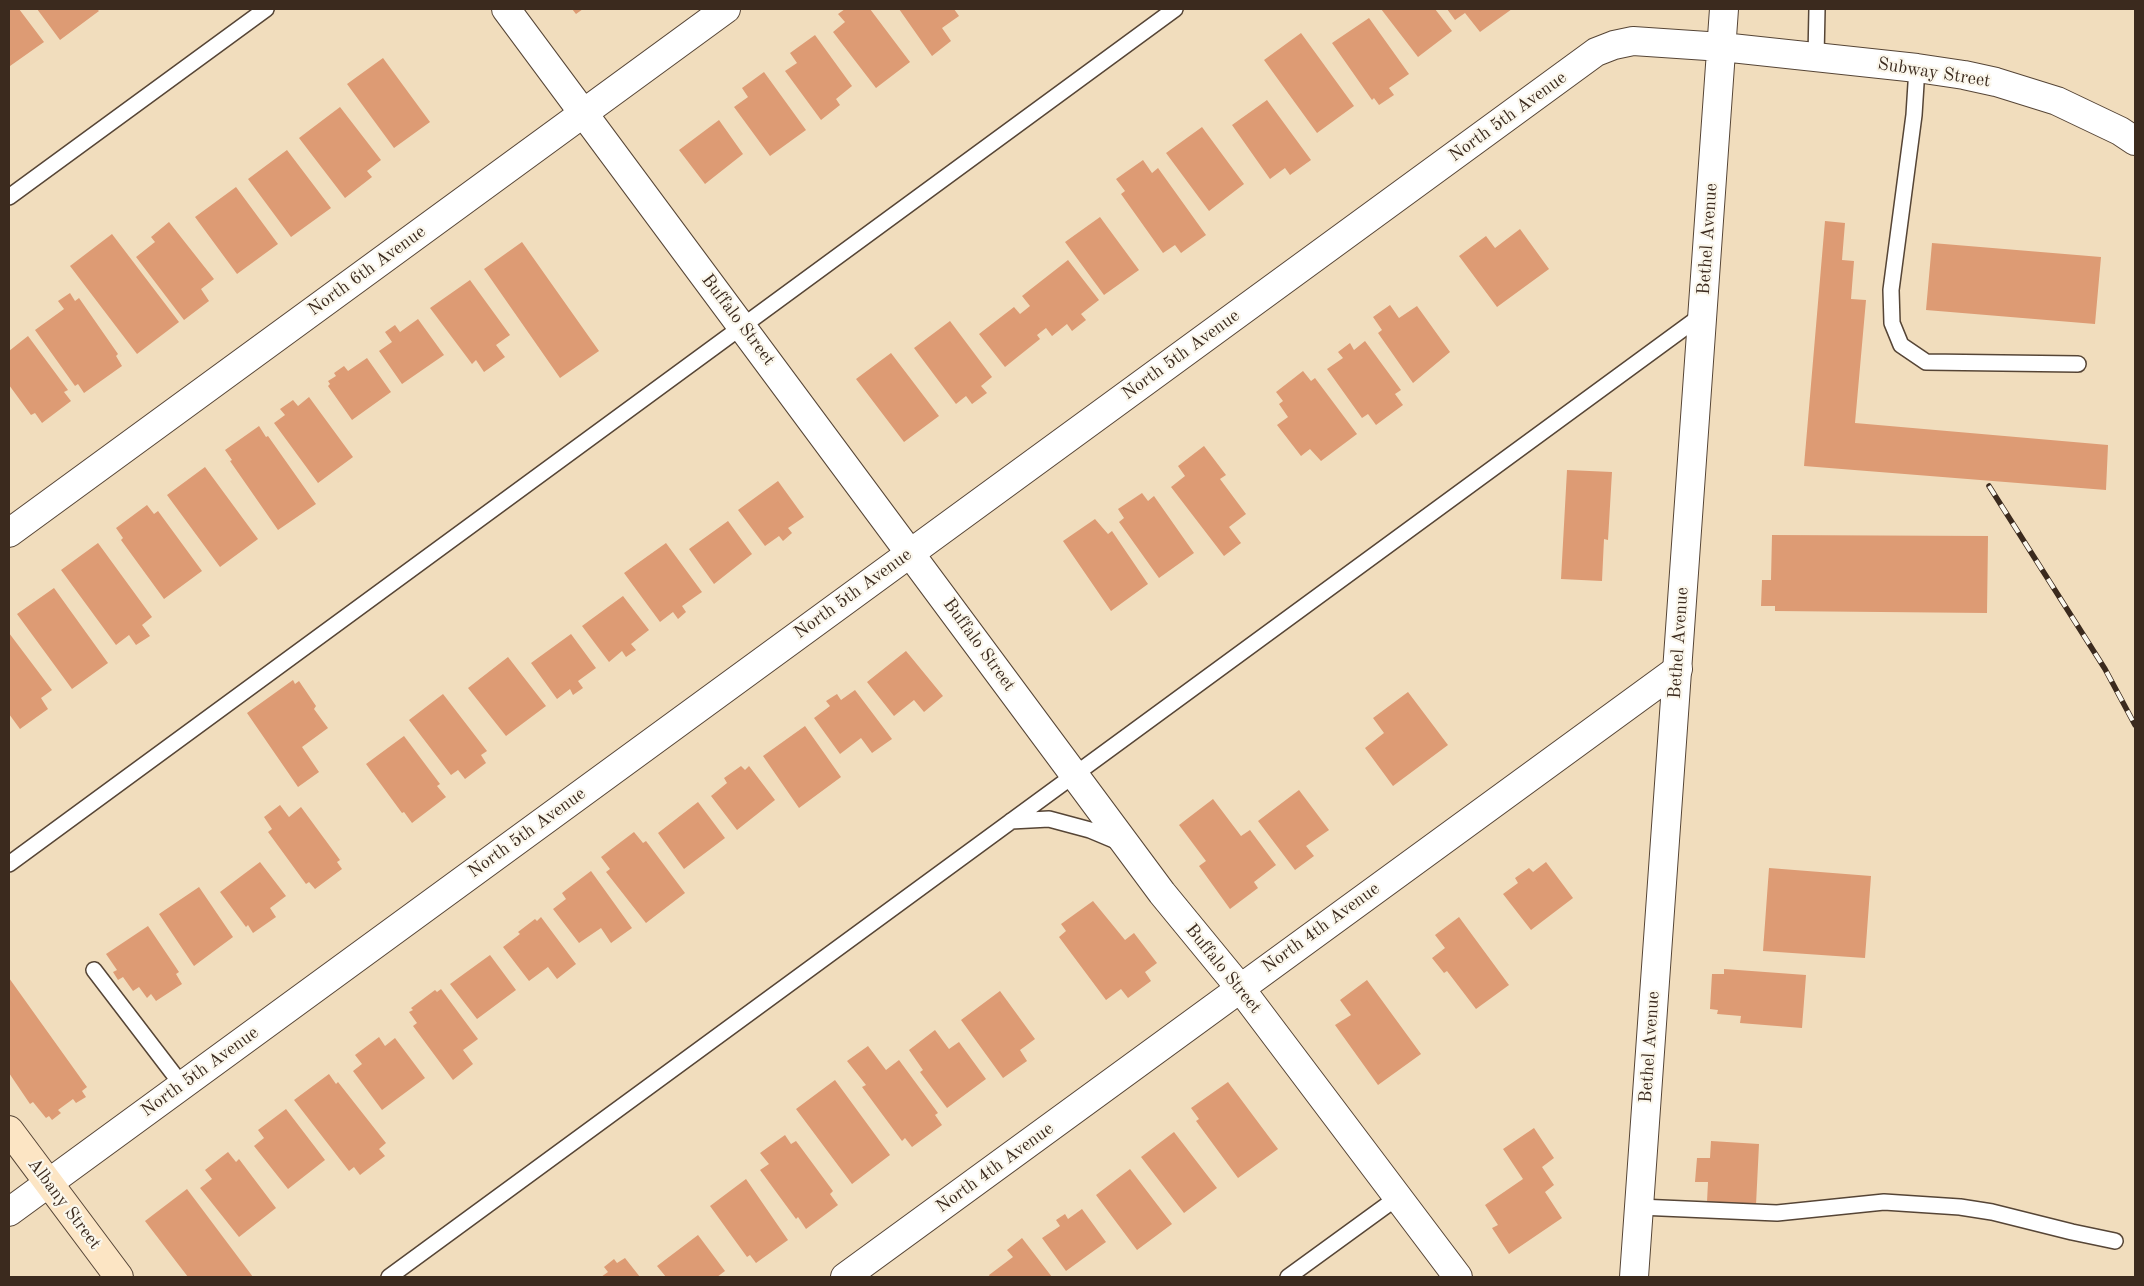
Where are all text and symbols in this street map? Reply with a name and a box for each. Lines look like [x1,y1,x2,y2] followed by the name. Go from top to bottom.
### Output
[1876,53,1992,93] street label: Subway Street
[1445,67,1571,167] street label: North 5th Avenue
[1693,182,1723,296] street label: Bethel Avenue
[304,221,430,321] street label: North 6th Avenue
[696,270,780,370] street label: Buffalo Street
[1118,305,1244,405] street label: North 5th Avenue
[790,544,916,644] street label: North 5th Avenue
[1664,586,1694,700] street label: Bethel Avenue
[938,594,1020,696] street label: Buffalo Street
[464,783,590,883] street label: North 5th Avenue
[1258,878,1384,978] street label: North 4th Avenue
[1180,920,1266,1018] street label: Buffalo Street
[1635,990,1665,1104] street label: Bethel Avenue
[137,1022,263,1122] street label: North 5th Avenue
[932,1118,1058,1218] street label: North 4th Avenue
[23,1154,105,1254] street label: Albany Street

